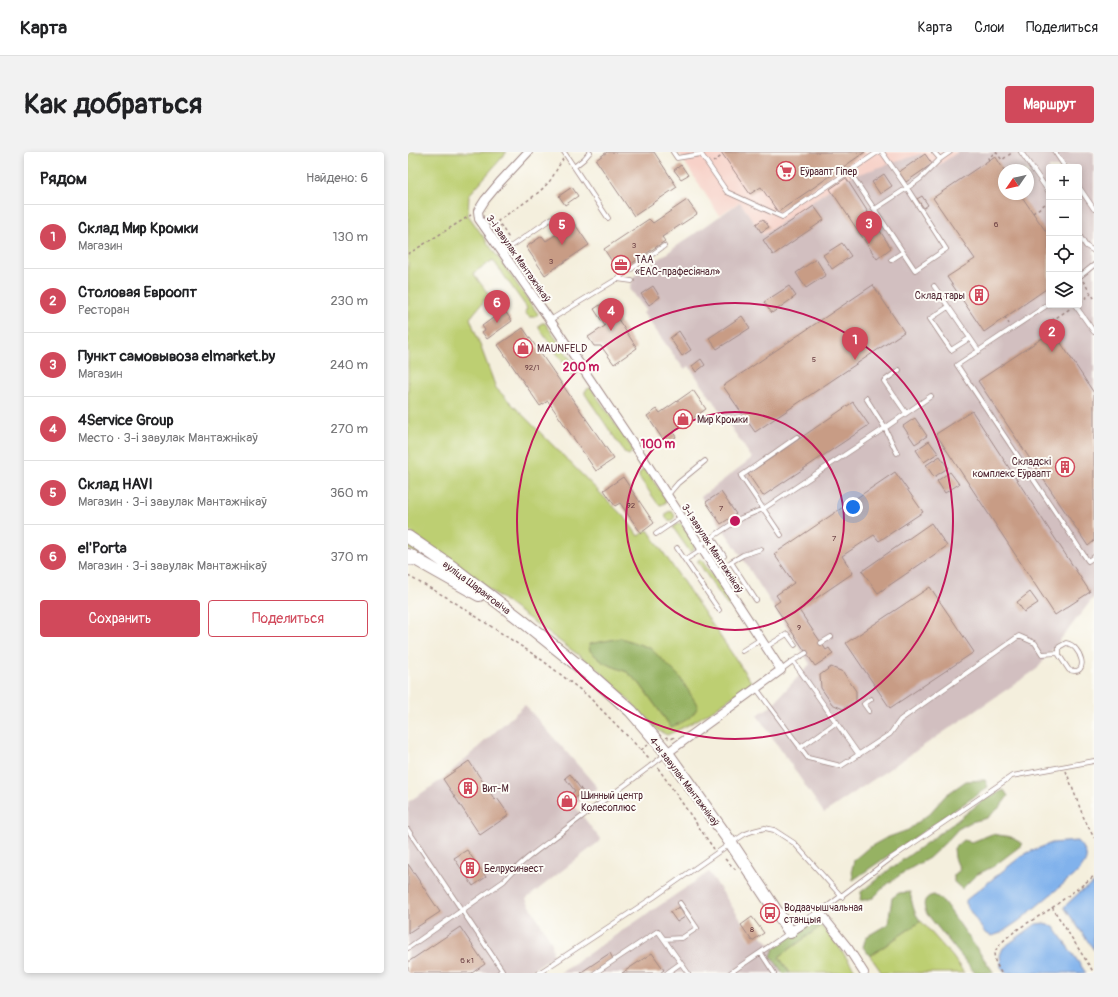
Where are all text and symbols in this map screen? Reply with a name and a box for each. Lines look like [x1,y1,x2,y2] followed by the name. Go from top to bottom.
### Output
[20,16,67,40] text: Карта
[918,19,952,36] text: Карта
[974,19,1004,36] text: Слои
[1026,19,1098,36] text: Поделиться
[1005,86,1094,123] button: Маршрут
[24,87,202,122] text: Как добраться
[775,160,797,182] supermarket icon: Еўраапт Гіпер
[998,164,1034,200] north arrow
[1046,164,1082,308] map controls
[1046,164,1082,200] button: +
[800,166,857,178] place label: Еўраапт Гіпер
[40,168,87,189] text: Рядом
[306,170,368,186] text: Найдено: 6
[1046,200,1082,236] button: −
[856,211,882,244] pin: 3
[484,212,554,304] street label: 3-і завулак Мантажнікаў
[549,212,575,245] pin: 5
[78,219,198,238] text: Склад Мир Кромки
[994,220,999,229] house number: 6
[50,229,56,245] text: 1
[332,229,368,245] text: 130 m
[1046,236,1082,272] button: locate
[78,238,122,254] text: Магазин
[632,241,637,250] house number: 3
[610,254,632,276] office icon: ТАА «ЕАС-прафесіянал»
[635,254,720,278] place label: ТАА «ЕАС-прафесіянал»
[549,256,553,266] house number: 3
[1046,272,1082,308] button: layers
[78,283,197,302] text: Столовая Евроопт
[968,284,990,306] building icon: Склад тары
[484,290,510,323] pin: 6
[915,290,965,302] place label: Склад тары
[49,293,57,309] text: 2
[331,293,368,309] text: 230 m
[598,298,624,331] pin: 4
[78,302,129,318] text: Ресторан
[1039,319,1065,352] pin: 2
[842,327,868,360] pin: 1
[512,337,534,359] shop icon: MAUNFELD
[537,343,587,355] place label: MAUNFELD
[78,347,275,366] text: Пункт самовывоза elmarket.by
[812,355,816,364] house number: 5
[49,357,57,373] text: 3
[330,357,368,373] text: 240 m
[563,360,600,375] text: 200 m
[525,363,539,372] house number: 92/1
[78,366,122,382] text: Магазин
[672,408,694,430] shop icon: Мир Кромки
[78,411,174,430] text: 4Service Group
[697,414,748,426] place label: Мир Кромки
[49,421,57,437] text: 4
[331,421,368,437] text: 270 m
[78,430,258,446] text: Место · 3-і завулак Мантажнікаў
[641,437,676,452] text: 100 m
[973,456,1051,480] place label: Складскі комплекс Еўраапт
[1054,456,1076,478] building icon: Складскі комплекс Еўраапт
[78,475,153,494] text: Склад HAVI
[49,485,57,501] text: 5
[330,485,368,501] text: 360 m
[78,494,267,510] text: Магазин · 3-і завулак Мантажнікаў
[843,497,863,517] your location
[627,501,636,510] house number: 92
[679,502,746,596] street label: 3-і завулак Мантажнікаў
[719,504,724,513] house number: 7
[728,514,742,528] centre of rings
[832,534,837,543] house number: 7
[78,539,127,558] text: el'Porta
[49,549,57,565] text: 6
[331,549,368,565] text: 370 m
[78,558,267,574] text: Магазин · 3-і завулак Мантажнікаў
[440,558,513,617] street label: вуліца Шаранговіча
[40,600,200,637] button: Сохранить
[208,600,368,637] button: Поделиться
[797,623,801,632] house number: 9
[647,735,722,829] street label: 4-ы завулак Мантажнікаў
[457,777,479,799] building icon: Вит-М
[482,783,509,795] place label: Вит-М
[556,790,578,812] shop icon: Шинный центр Колесоплюс
[581,790,643,814] place label: Шинный центр Колесоплюс
[459,857,481,879] building icon: Белрусинвест
[484,863,543,875] place label: Белрусинвест
[759,902,781,924] bus stop icon: Водаачышчальная станцыя
[784,902,863,926] place label: Водаачышчальная станцыя
[750,925,754,934] house number: 8
[460,956,474,965] house number: 6 к1

